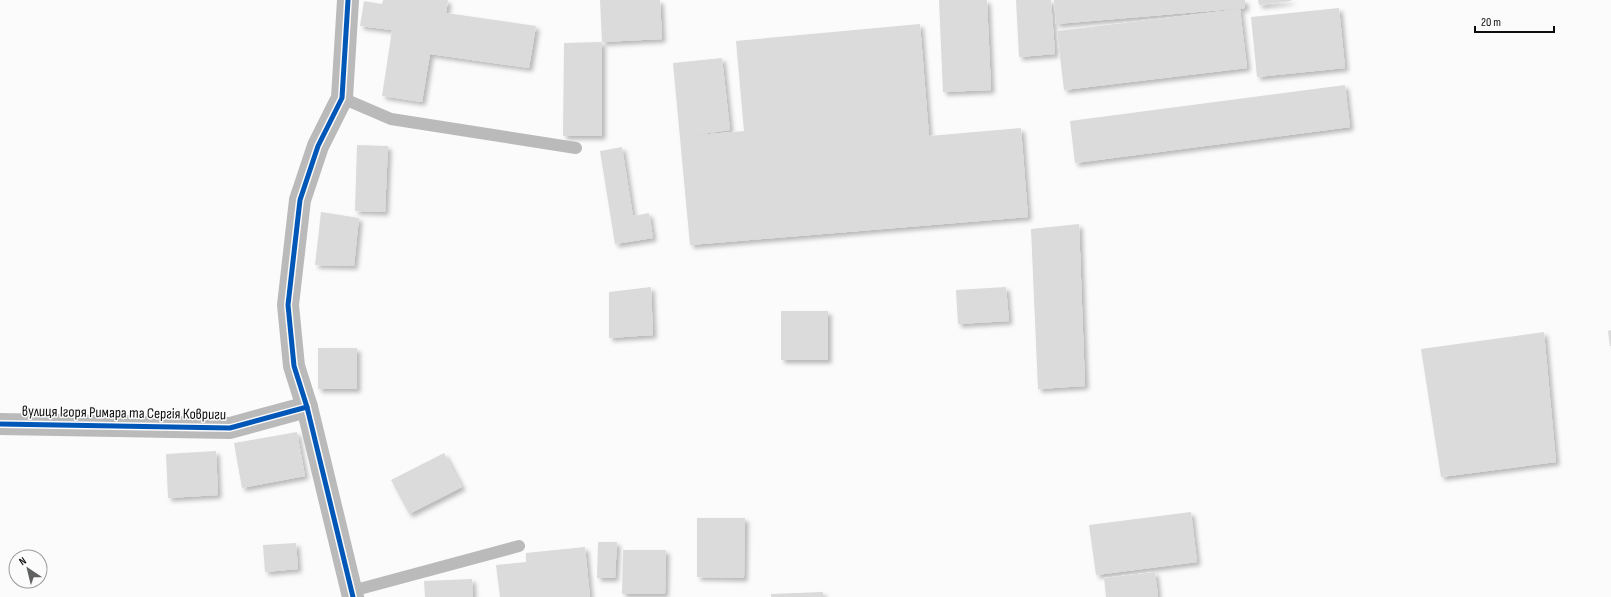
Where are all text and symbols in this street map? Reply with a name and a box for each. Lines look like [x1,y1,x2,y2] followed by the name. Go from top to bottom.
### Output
[1475,8,1554,34] scale bar
[1481,15,1501,30] text: 20 m
[22,402,226,424] street label: вулиця Ігоря Римара та Сергія Ковриги
[8,549,48,589] north arrow
[16,554,29,568] text: N

